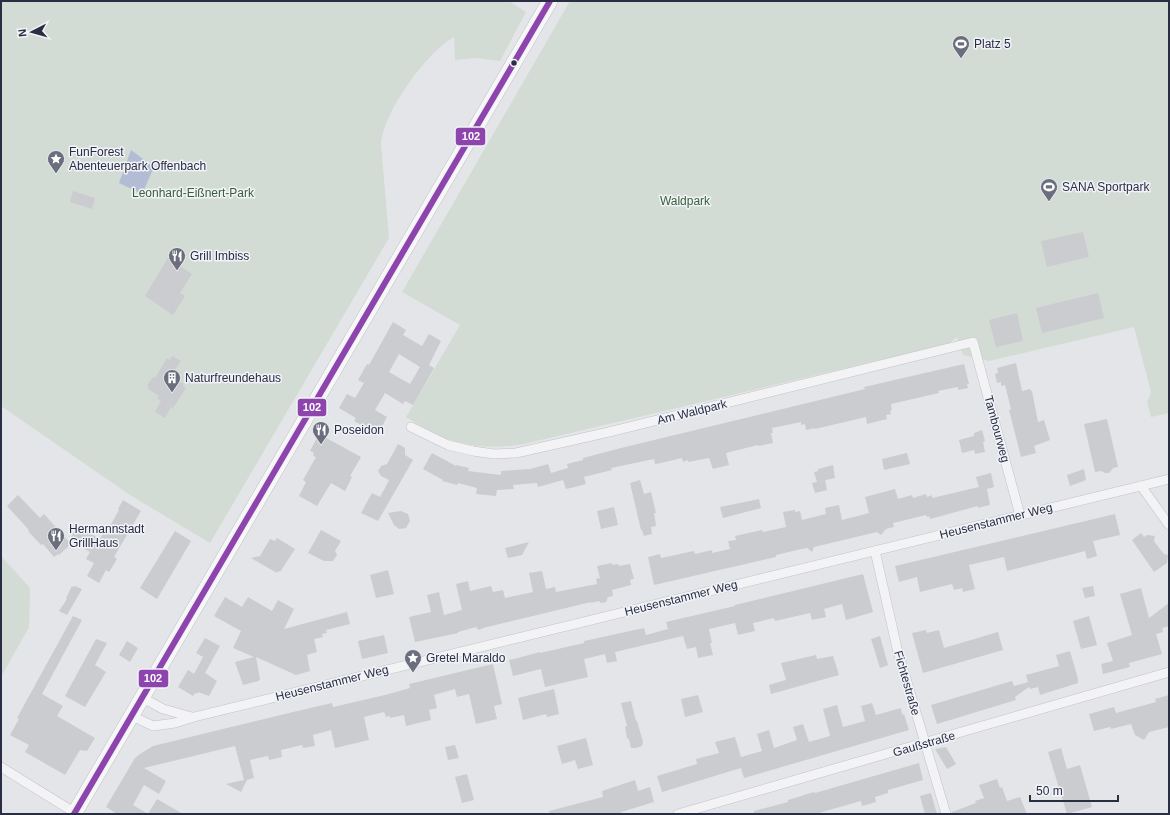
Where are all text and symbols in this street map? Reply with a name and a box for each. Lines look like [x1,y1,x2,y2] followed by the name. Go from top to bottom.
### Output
[12,12,52,52] north arrow
[16,28,28,38] text: N
[951,34,971,59] sports icon: Platz 5
[974,37,1011,51] place label: Platz 5
[509,58,519,68] unlabelled marker
[455,127,486,146] line badge: 102
[462,130,480,142] text: 102
[69,145,206,173] place label: FunForest Abenteuerpark Offenbach
[46,149,66,174] place icon: FunForest Abenteuerpark Offenbach
[1039,177,1059,202] sports icon: SANA Sportpark
[1062,180,1150,194] place label: SANA Sportpark
[132,186,255,200] park label: Leonhard-Eißnert-Park
[660,194,711,208] park label: Waldpark
[167,246,187,271] restaurant icon: Grill Imbiss
[190,249,249,263] place label: Grill Imbiss
[162,368,182,393] building icon: Naturfreundehaus
[185,371,281,385] place label: Naturfreundehaus
[981,394,1013,464] street label: Tambourweg
[656,396,729,427] street label: Am Waldpark
[297,398,327,417] line badge: 102
[303,401,321,413] text: 102
[311,420,331,445] restaurant icon: Poseidon
[334,423,384,437] place label: Poseidon
[938,500,1054,542] street label: Heusenstammer Weg
[69,522,145,550] place label: Hermannstadt GrillHaus
[46,526,66,551] restaurant icon: Hermannstadt GrillHaus
[623,577,739,619] street label: Heusenstammer Weg
[403,648,423,673] place icon: Gretel Maraldo
[891,649,923,717] street label: Fichtestraße
[426,651,506,665] place label: Gretel Maraldo
[274,662,390,704] street label: Heusenstammer Weg
[138,669,169,688] line badge: 102
[144,672,162,684] text: 102
[891,728,957,760] street label: Gaußstraße
[1030,777,1118,803] scale bar
[1036,784,1063,798] text: 50 m

